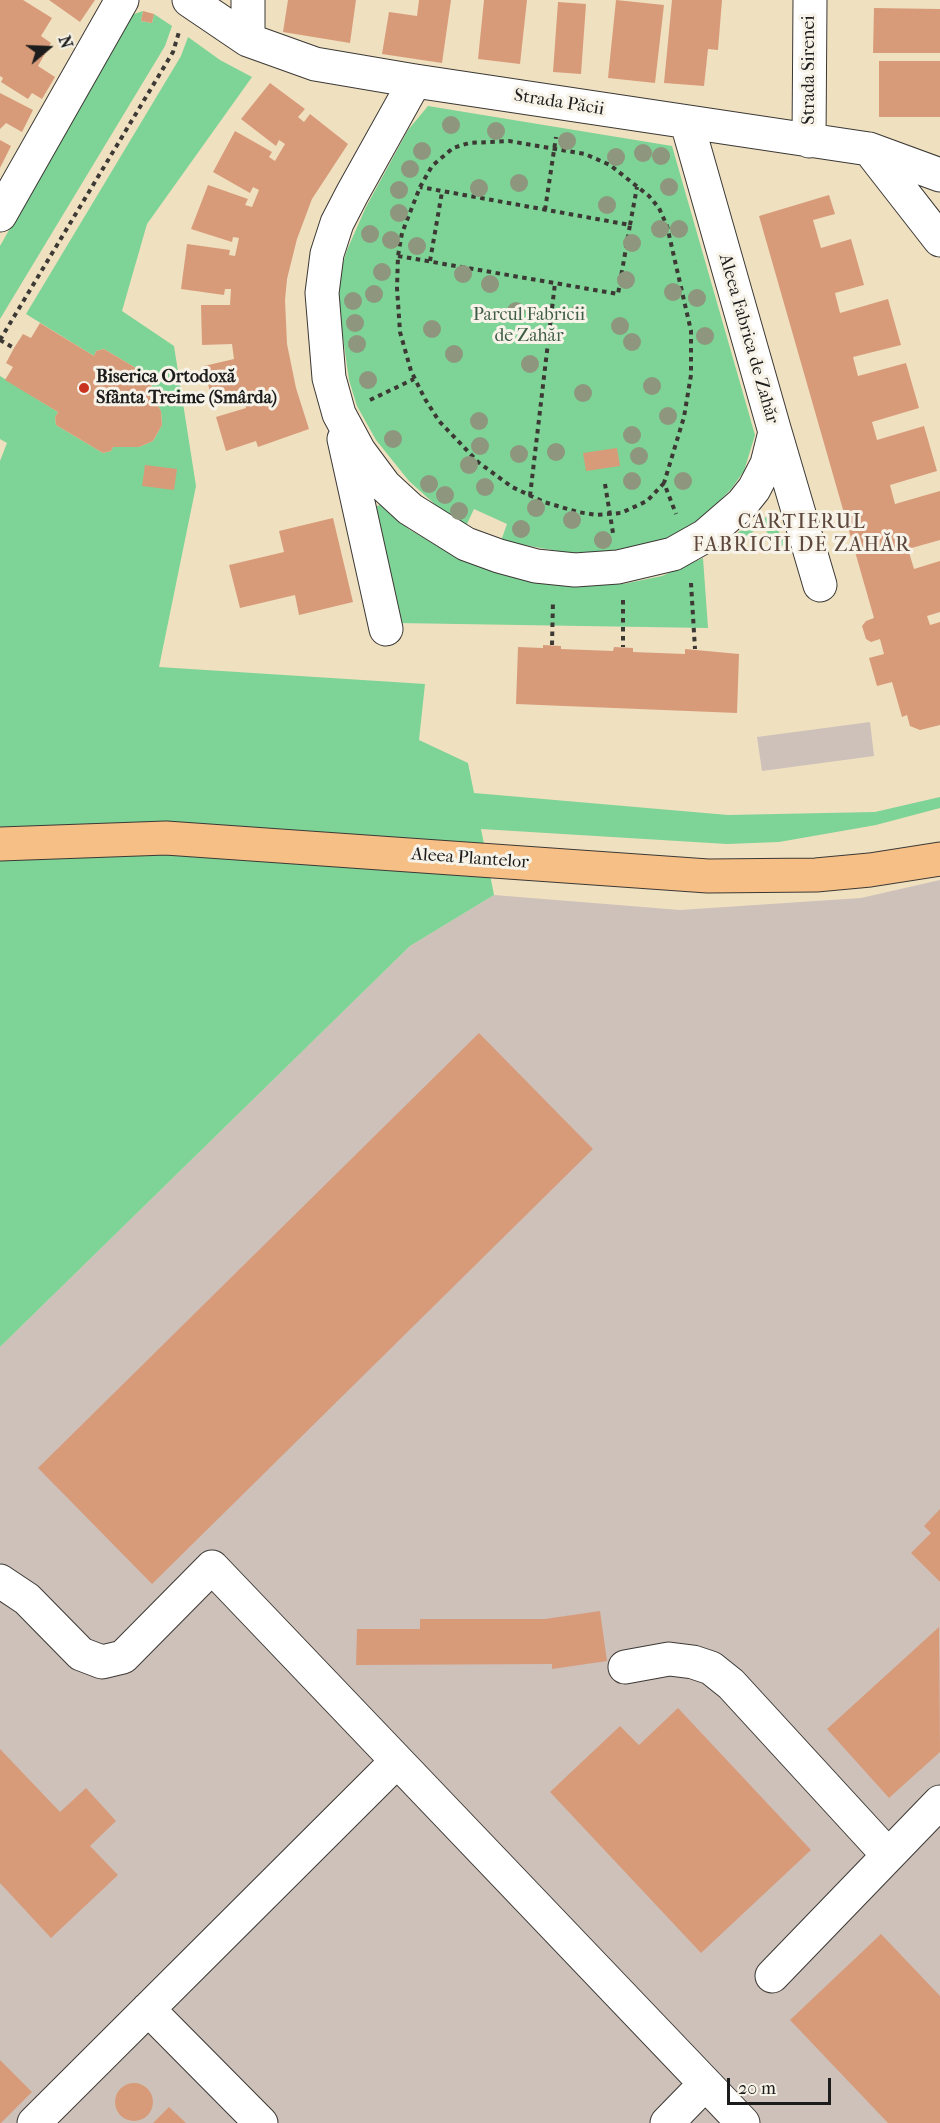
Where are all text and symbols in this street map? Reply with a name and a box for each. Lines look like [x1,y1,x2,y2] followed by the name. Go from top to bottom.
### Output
[799,15,821,125] street label: Strada Sirenei
[18,18,78,78] north arrow
[55,33,76,51] text: N
[512,85,606,121] street label: Strada Păcii
[713,252,783,426] street label: Aleea Fabrica de Zahăr
[473,305,585,348] park label: Parcul Fabricii de Zahăr
[96,367,277,410] place label: Biserica Ortodoxă Sfânta Treime (Smârda)
[77,381,91,395] marker: Biserica Ortodoxă Sfânta Treime (Smârda)
[693,511,911,558] district label: CARTIERUL FABRICII DE ZAHĂR
[411,844,529,874] street label: Aleea Plantelor
[730,2066,834,2104] scale bar
[738,2078,776,2099] text: 20 m

